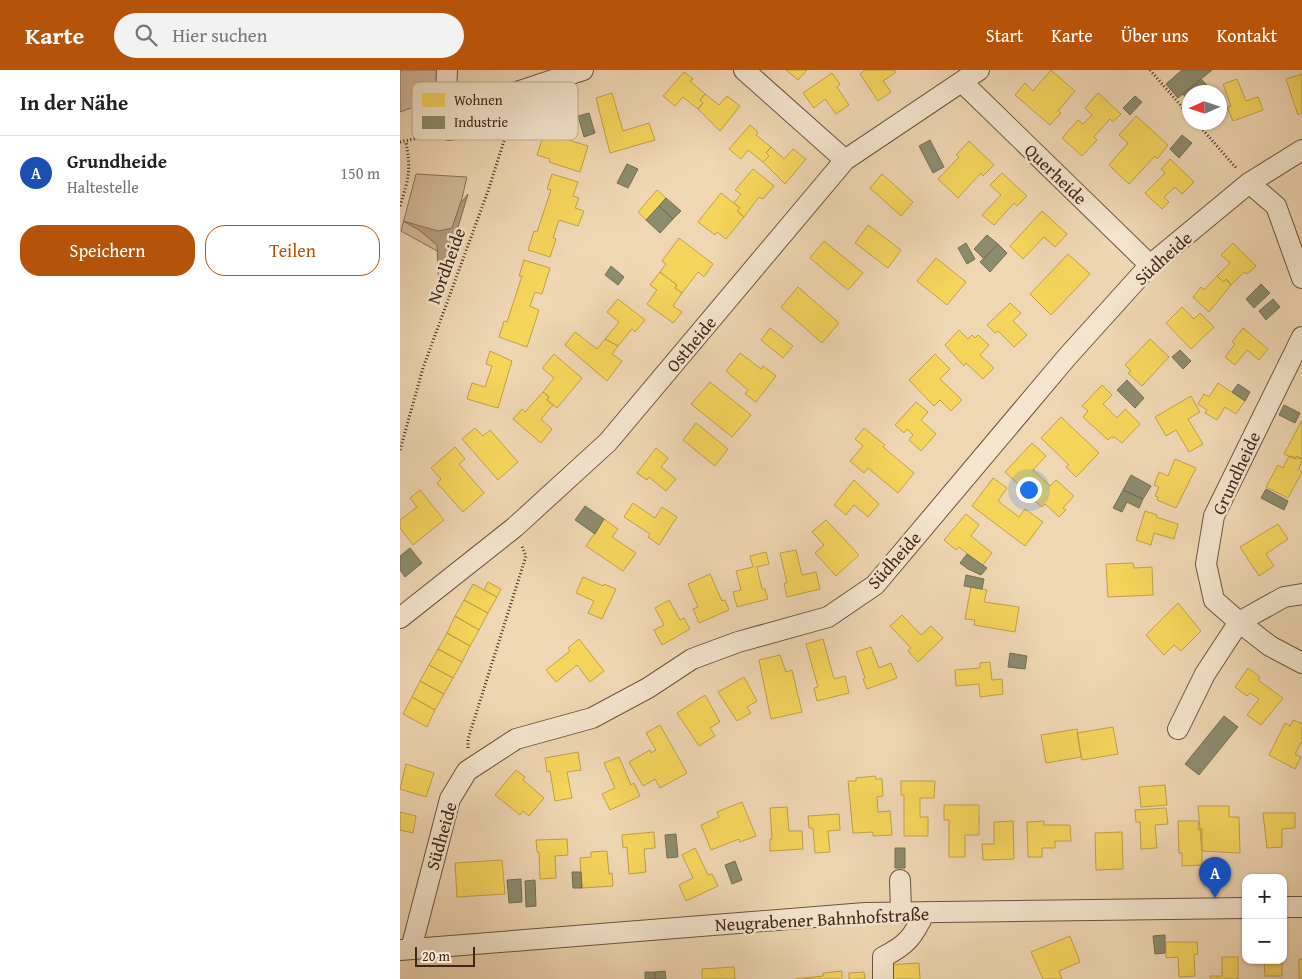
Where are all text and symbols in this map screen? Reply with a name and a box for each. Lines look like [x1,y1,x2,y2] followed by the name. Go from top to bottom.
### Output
[114,13,464,58] search box
[25,18,84,53] text: Karte
[132,21,160,49] icon: search
[172,21,267,49] text: Hier suchen
[986,22,1023,49] text: Start
[1051,22,1093,49] text: Karte
[1121,22,1189,49] text: Über uns
[1217,22,1277,49] text: Kontakt
[412,82,578,140] legend
[1182,85,1227,130] north arrow
[20,87,128,118] text: In der Nähe
[454,90,503,110] text: Wohnen
[454,112,508,132] text: Industrie
[1018,137,1094,211] street label: Querheide
[67,147,167,175] text: Grundheide
[31,161,41,185] text: A
[340,161,380,185] text: 150 m
[67,175,139,199] text: Haltestelle
[420,224,472,308] street label: Nordheide
[20,225,195,276] button: Speichern
[205,225,380,276] button: Teilen
[1128,225,1198,291] street label: Südheide
[659,310,723,378] street label: Ostheide
[1205,427,1267,519] street label: Grundheide
[1016,477,1042,503] your location
[861,525,927,595] street label: Südheide
[418,799,464,873] street label: Südheide
[1199,857,1231,898] pin: A
[1242,874,1287,964] map controls
[1242,874,1287,919] button: +
[714,900,930,938] street label: Neugrabener Bahnhofstraße
[1242,919,1287,964] button: −
[415,944,475,967] scale bar
[422,946,450,966] text: 20 m

